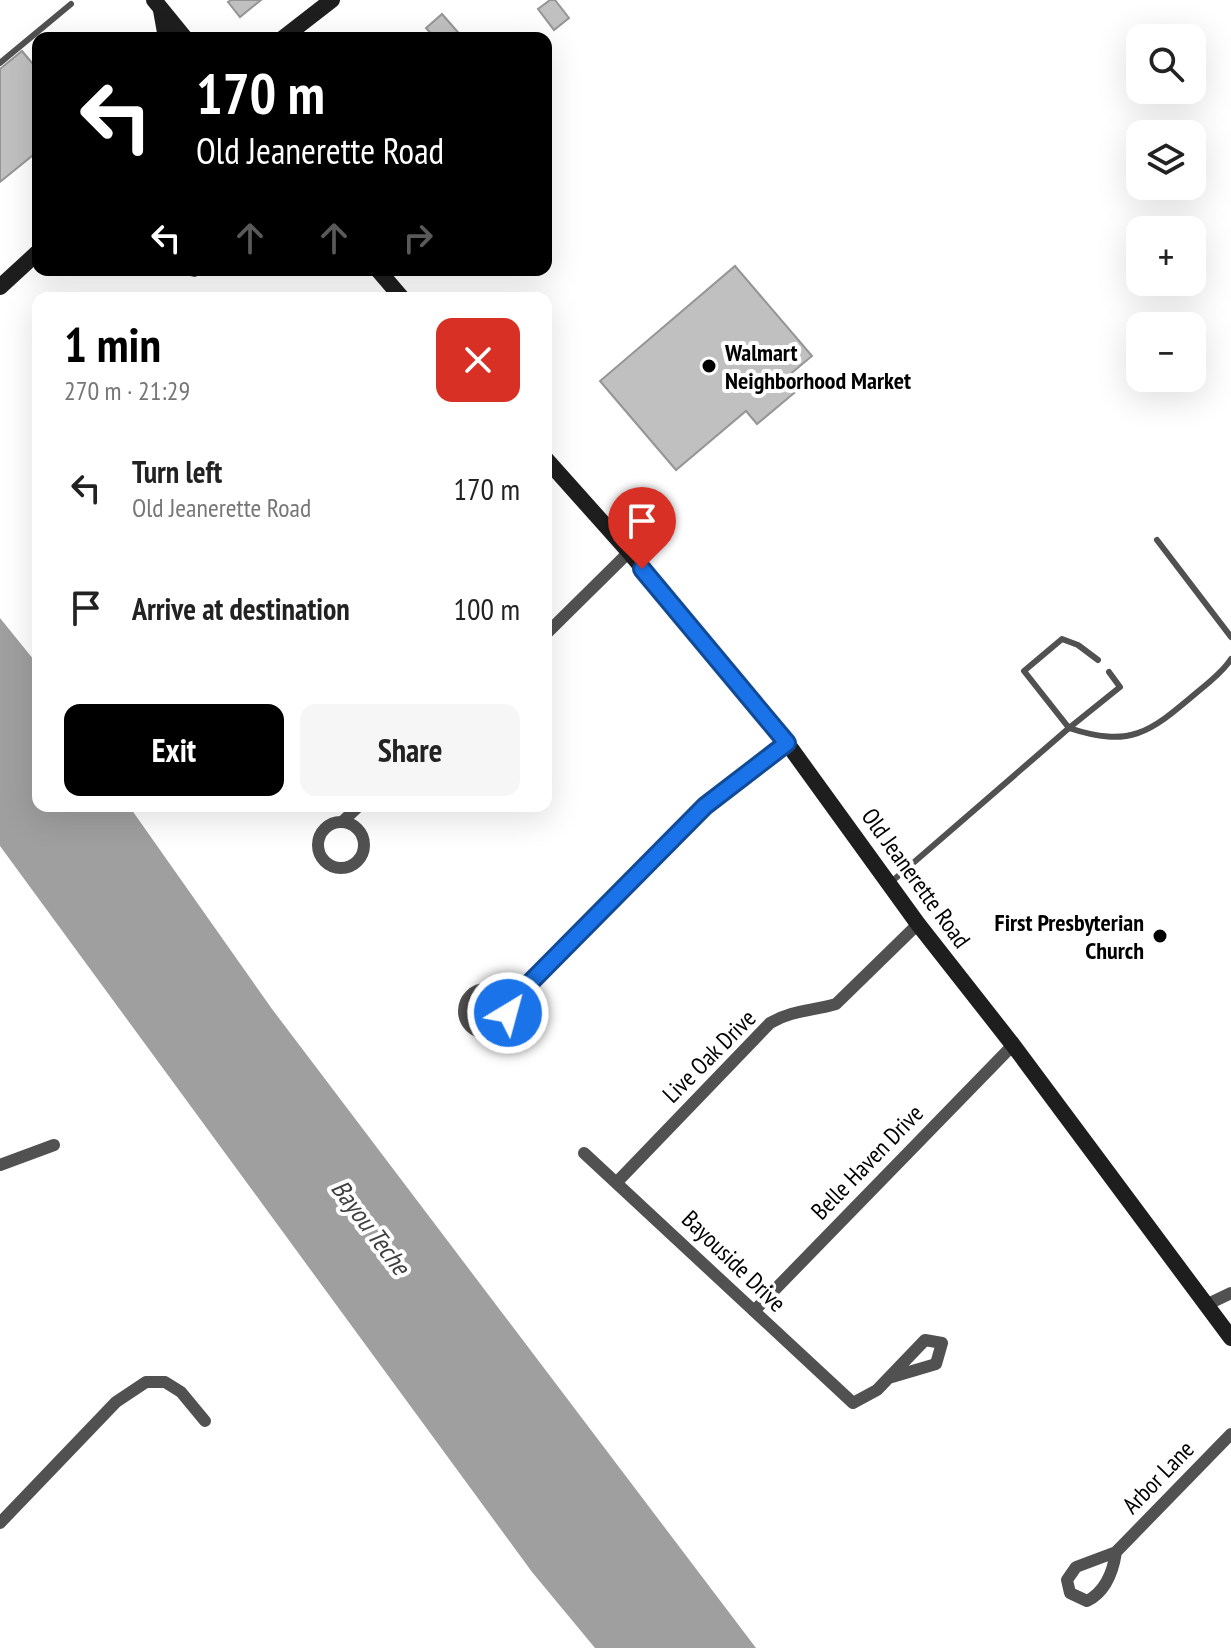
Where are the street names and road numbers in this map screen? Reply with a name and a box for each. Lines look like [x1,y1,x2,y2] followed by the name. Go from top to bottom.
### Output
[855,802,977,954] street label: Old Jeanerette Road
[656,1003,762,1109] street label: Live Oak Drive
[804,1098,930,1226] street label: Belle Haven Drive
[675,1204,793,1318] street label: Bayouside Drive
[1116,1434,1200,1520] street label: Arbor Lane

